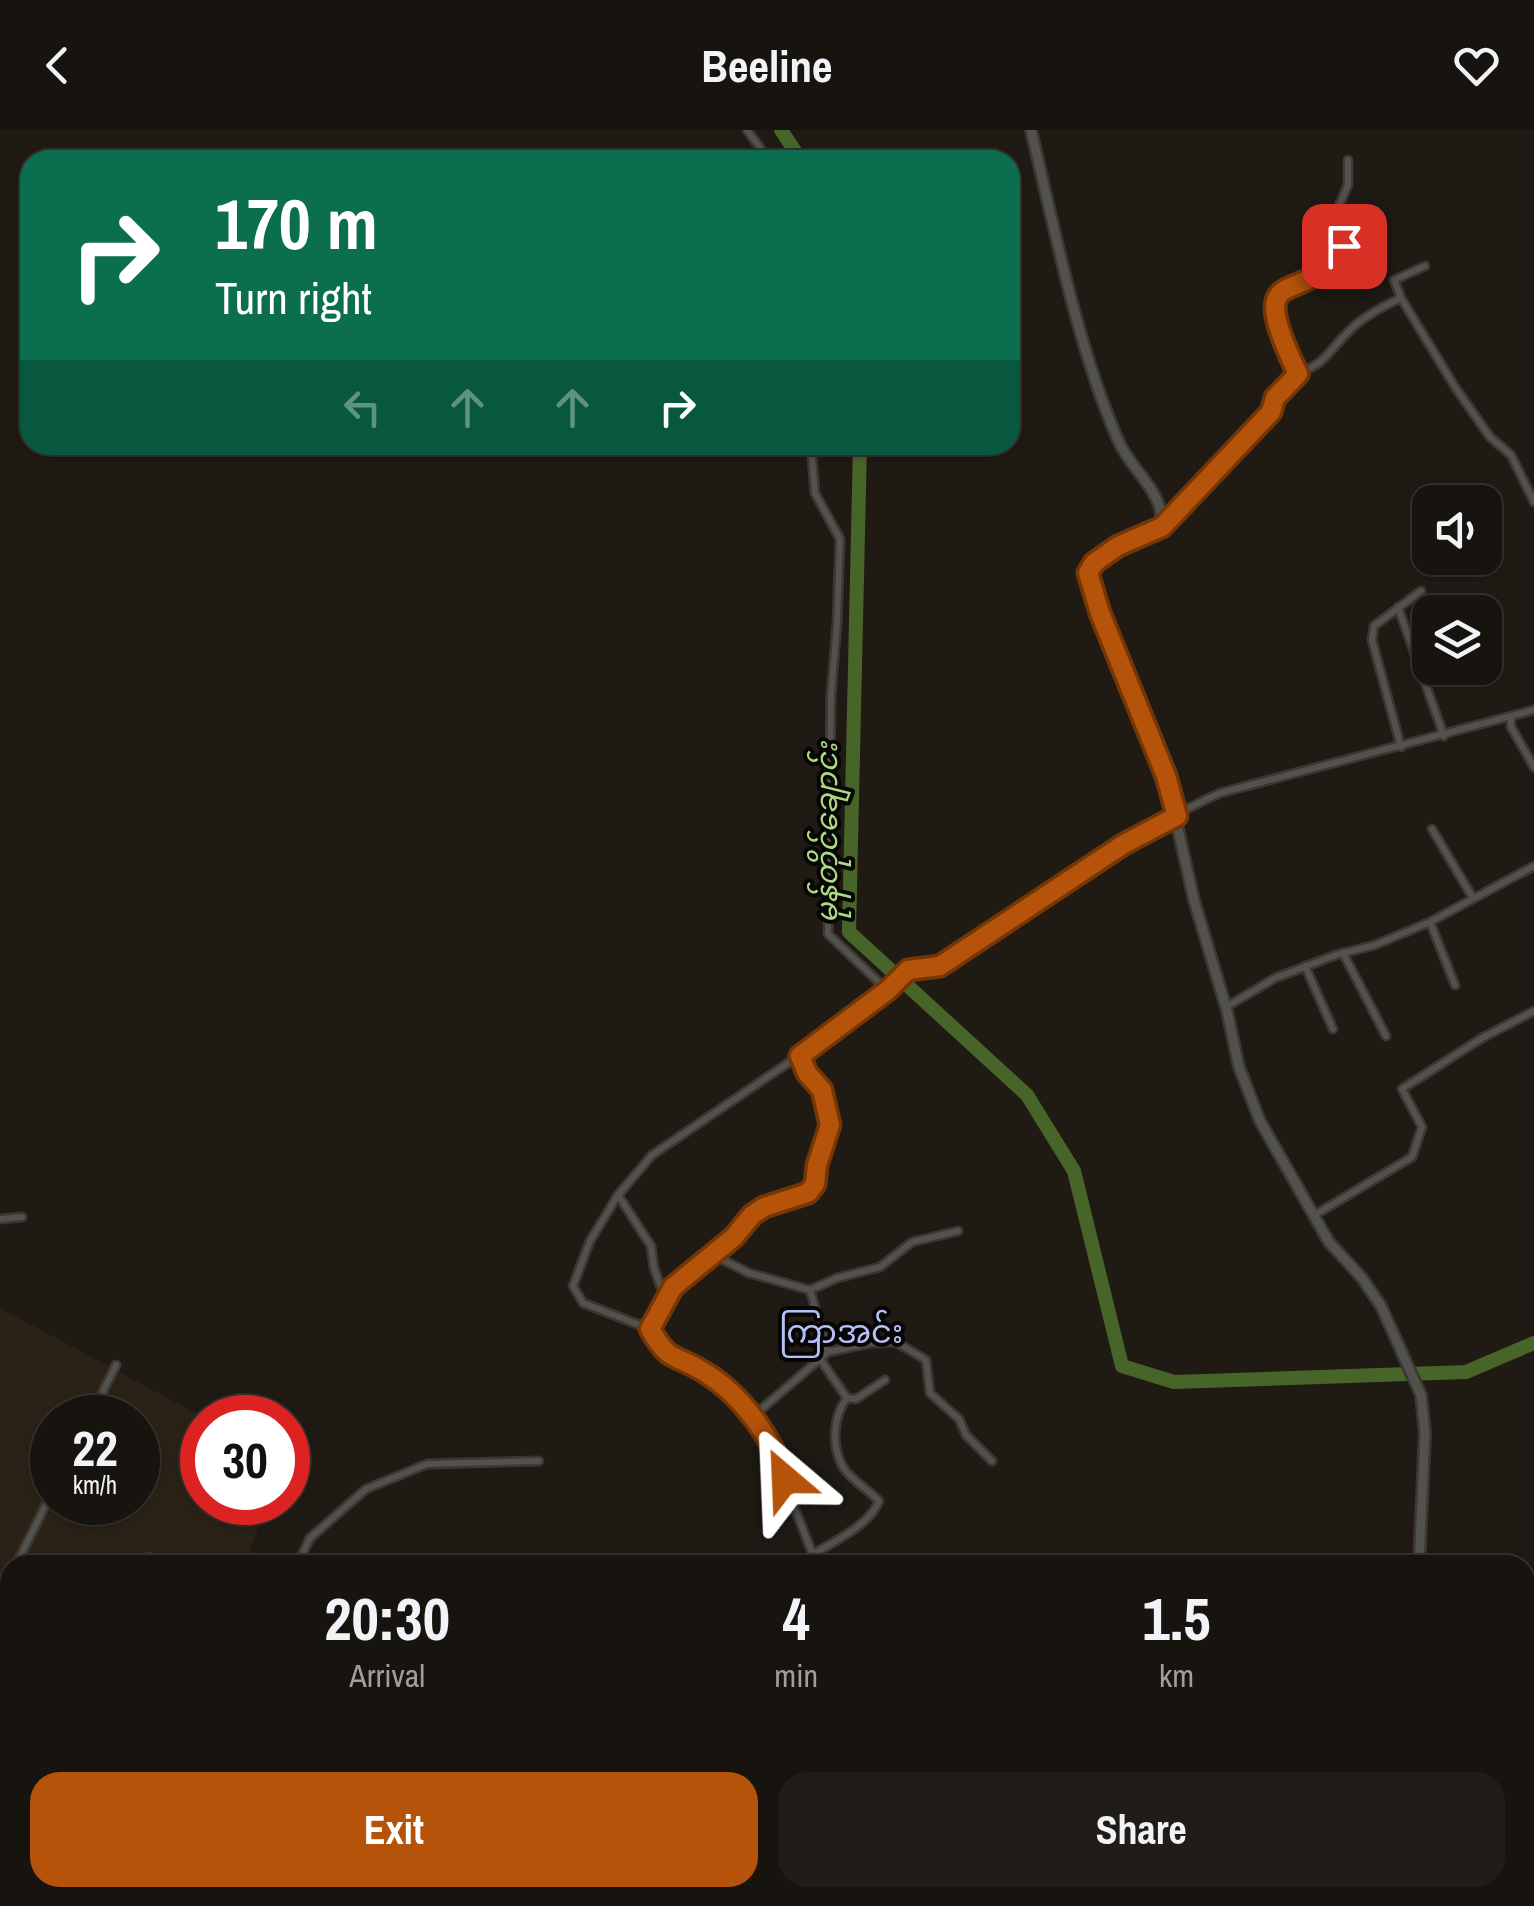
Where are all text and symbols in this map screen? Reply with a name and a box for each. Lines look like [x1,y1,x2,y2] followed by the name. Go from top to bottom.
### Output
[701,35,833,96] text: Beeline
[30,38,85,93] icon: back
[1449,38,1504,93] icon: heart
[215,177,378,271] text: 170 m
[50,190,180,320] icon: right
[1302,204,1387,289] pin
[1317,219,1372,274] icon: arrive
[215,267,372,328] text: Turn right
[335,380,390,435] icon: left
[440,380,495,435] icon: ahead
[545,380,600,435] icon: ahead
[650,380,705,435] icon: right
[1412,485,1502,685] map controls
[1412,485,1502,575] button: sound
[1412,595,1502,685] button: layers
[806,741,852,923] water label: မုန်တိုင်ချောင်း
[779,1309,903,1358] district label: ကြာအင်း
[180,1395,310,1525] speed limit sign: 30
[72,1414,118,1482] text: 22
[733,1427,837,1531] position arrow
[73,1468,117,1502] text: km/h
[324,1578,450,1659] text: 20:30
[783,1578,810,1659] text: 4
[1142,1578,1211,1659] text: 1.5
[349,1654,425,1697] text: Arrival
[774,1654,818,1697] text: min
[1159,1654,1194,1697] text: km
[30,1772,758,1887] button: Exit
[778,1772,1505,1887] button: Share

